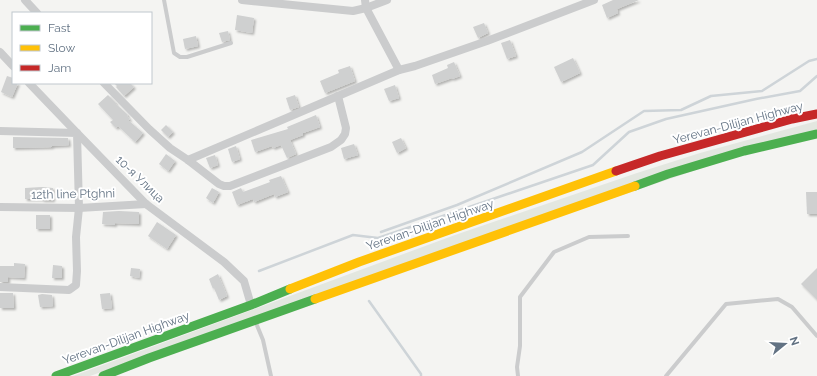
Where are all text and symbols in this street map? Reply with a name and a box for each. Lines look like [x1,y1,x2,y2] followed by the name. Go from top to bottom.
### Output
[12,12,152,84] legend
[48,21,71,35] text: Fast
[48,41,75,55] text: Slow
[48,61,71,75] text: Jam
[671,99,805,147] street label: Yerevan-Dilijan Highway
[113,153,167,205] street label: 10-я Улица
[31,186,115,202] street label: 12th line Ptghni
[364,196,496,253] street label: Yerevan-Dilijan Highway
[61,308,192,368] street label: Yerevan-Dilijan Highway
[765,324,805,364] north arrow
[787,335,802,347] text: N

